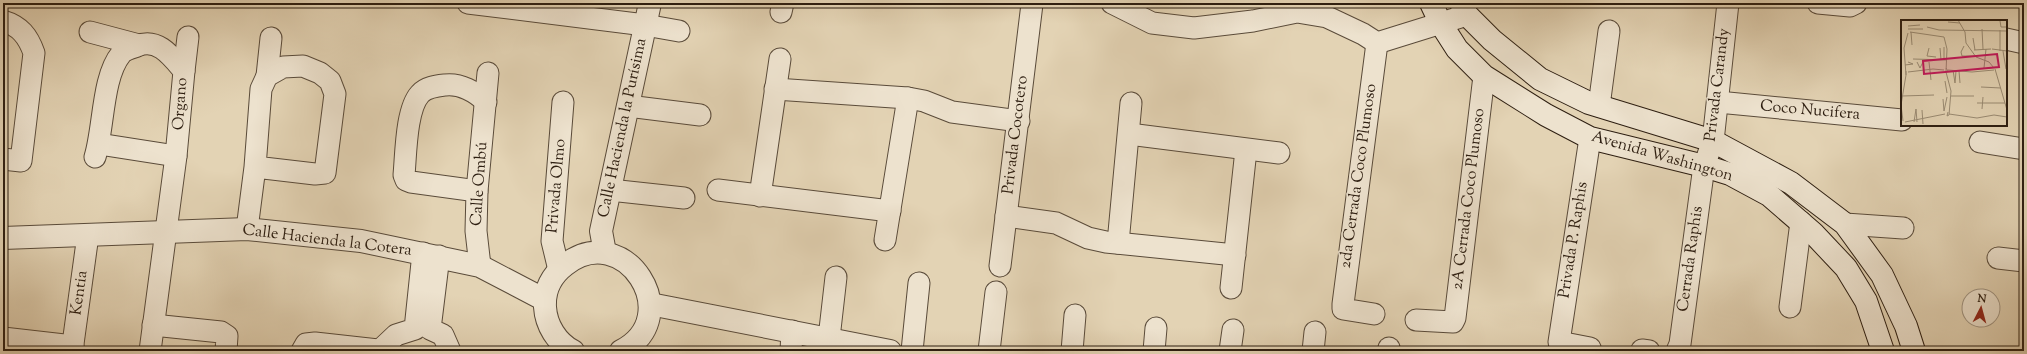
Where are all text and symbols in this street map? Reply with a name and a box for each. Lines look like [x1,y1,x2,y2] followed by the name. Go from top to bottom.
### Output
[1901,20,2007,126] inset map
[1700,27,1736,143] street label: Privada Carandy
[593,35,653,220] street label: Calle Hacienda la Purísima
[997,74,1035,196] street label: Privada Cocotero
[168,77,194,131] street label: Organo
[1335,82,1383,270] street label: 2da Cerrada Coco Plumoso
[1759,95,1862,127] street label: Coco Nucifera
[1446,107,1492,291] street label: 2A Cerrada Coco Plumoso
[1588,126,1736,188] street label: Avenida Washington
[541,138,573,234] street label: Privada Olmo
[466,141,494,227] street label: Calle Ombú
[1553,180,1595,300] street label: Privada P. Raphis
[1672,205,1710,313] street label: Cerrada Raphis
[241,219,414,263] street label: Calle Hacienda la Cotera
[65,268,95,317] street label: Kentia
[1961,288,2001,328] north arrow
[1976,291,1987,307] text: N

